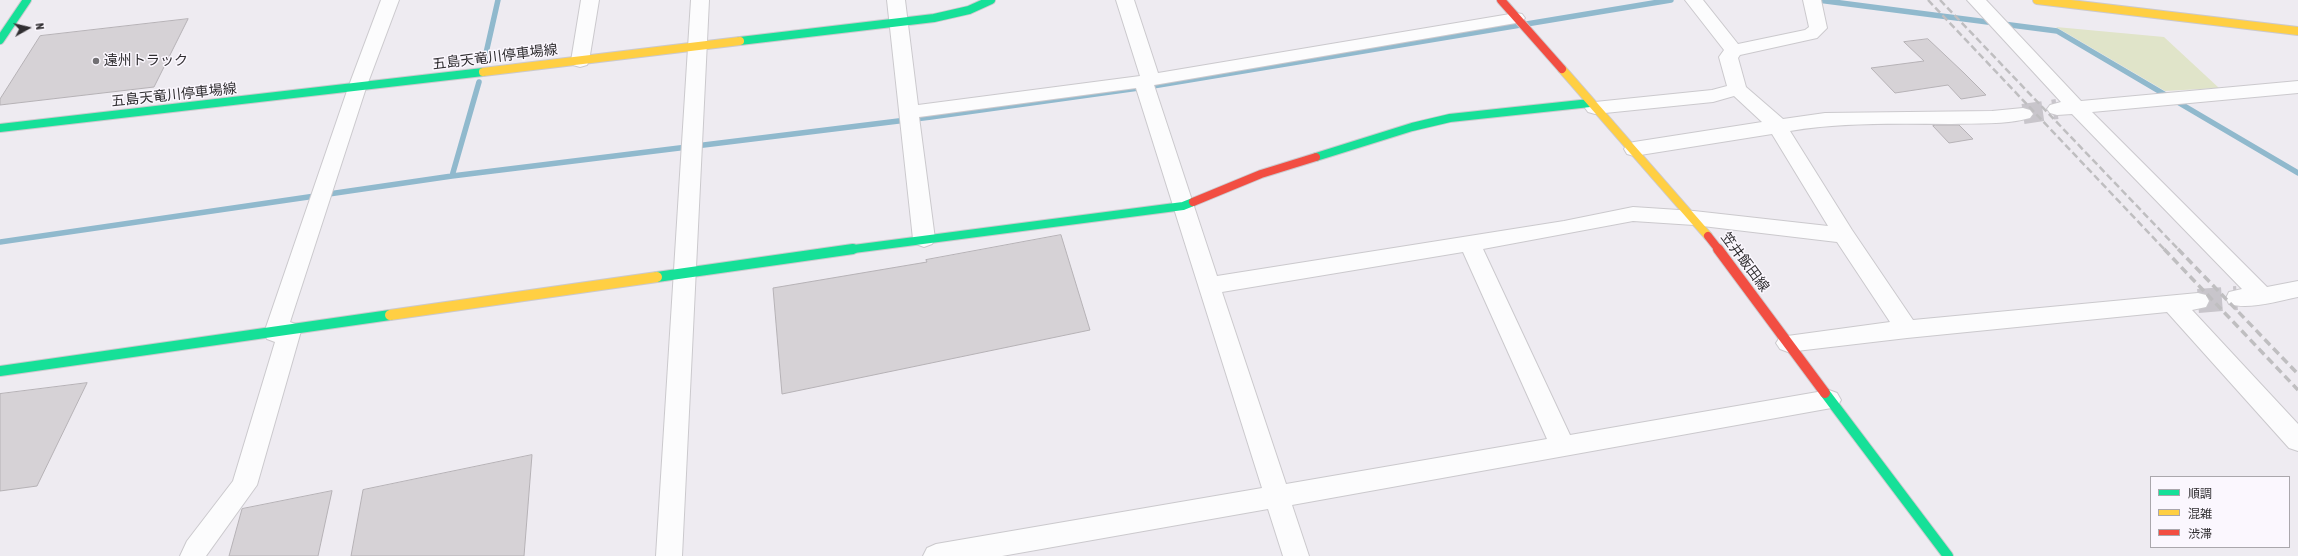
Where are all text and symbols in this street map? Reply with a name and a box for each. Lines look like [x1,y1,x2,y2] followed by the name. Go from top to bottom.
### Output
[8,8,48,48] north arrow
[33,22,46,30] text: N
[431,41,559,73] street label: 五島天竜川停車場線
[104,53,188,69] place label: 遠州トラック
[91,56,101,66] marker: 遠州トラック
[110,80,238,110] street label: 五島天竜川停車場線
[1717,229,1773,295] street label: 笠井飯田線
[2150,476,2290,548] legend
[2188,487,2212,501] text: 順調
[2188,507,2212,521] text: 混雑
[2188,527,2212,541] text: 渋滞

